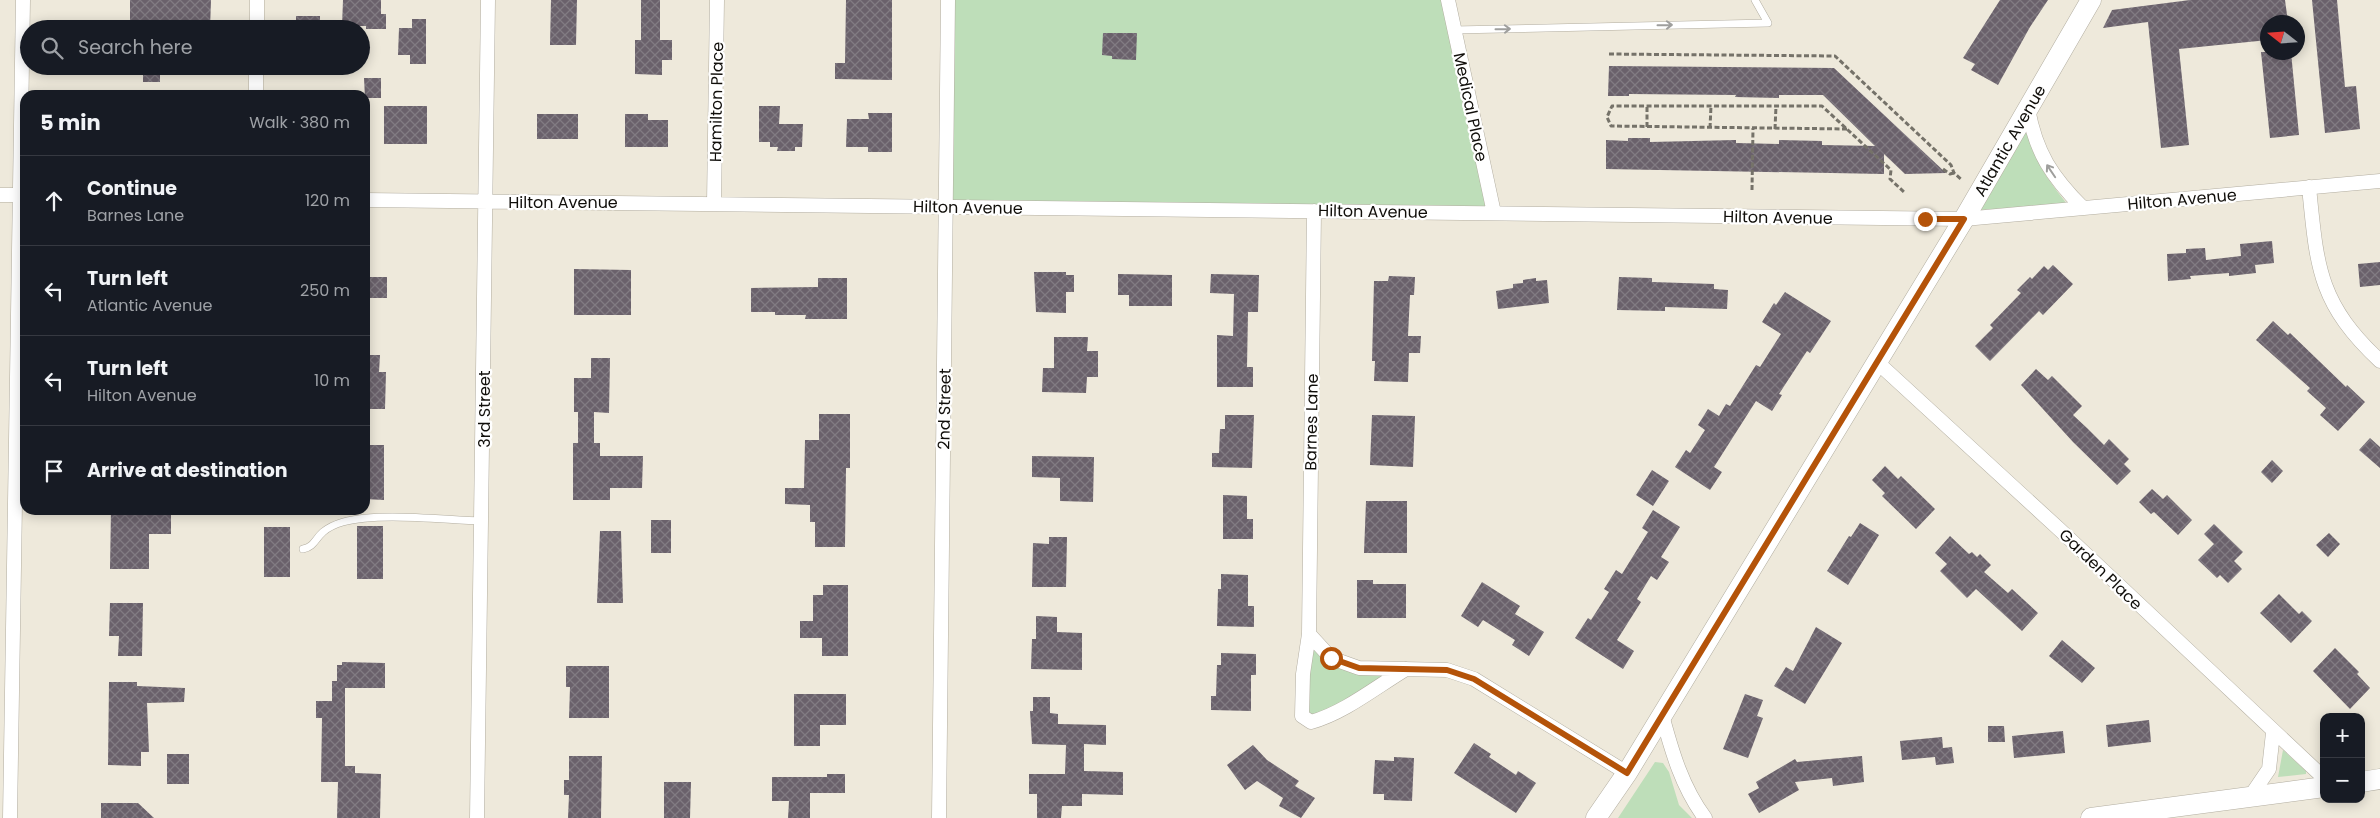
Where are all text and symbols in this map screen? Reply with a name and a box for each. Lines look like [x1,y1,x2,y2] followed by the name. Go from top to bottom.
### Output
[2260,15,2305,60] north arrow
[20,20,370,75] search box
[1657,21,1673,30] one-way arrow
[1495,24,1511,33] one-way arrow
[38,34,66,62] icon: search
[78,34,192,61] text: Search here
[704,42,729,162] street label: Hamilton Place
[1448,51,1493,164] street label: Medical Place
[1969,80,2052,201] street label: Atlantic Avenue
[40,108,101,137] text: 5 min
[249,111,350,134] text: Walk · 380 m
[2046,165,2056,179] one-way arrow
[87,175,177,202] text: Continue
[2126,183,2238,216] street label: Hilton Avenue
[40,187,68,215] icon: ahead
[305,189,350,212] text: 120 m
[508,191,618,214] street label: Hilton Avenue
[913,195,1023,220] street label: Hilton Avenue
[1318,199,1428,224] street label: Hilton Avenue
[87,204,184,227] text: Barnes Lane
[1723,205,1833,230] street label: Hilton Avenue
[1914,208,1937,231] route end
[87,265,168,292] text: Turn left
[40,277,68,305] icon: left
[300,279,350,302] text: 250 m
[87,294,212,317] text: Atlantic Avenue
[87,355,168,382] text: Turn left
[40,367,68,395] icon: left
[932,368,957,450] street label: 2nd Street
[314,369,350,392] text: 10 m
[473,370,496,448] street label: 3rd Street
[1299,373,1324,471] street label: Barnes Lane
[87,384,197,407] text: Hilton Avenue
[40,457,68,485] icon: arrive
[87,457,288,484] text: Arrive at destination
[2054,524,2148,615] street label: Garden Place
[1320,647,1343,670] route start
[2320,713,2365,803] map controls
[2320,713,2365,758] button: +
[2320,758,2365,803] button: −

